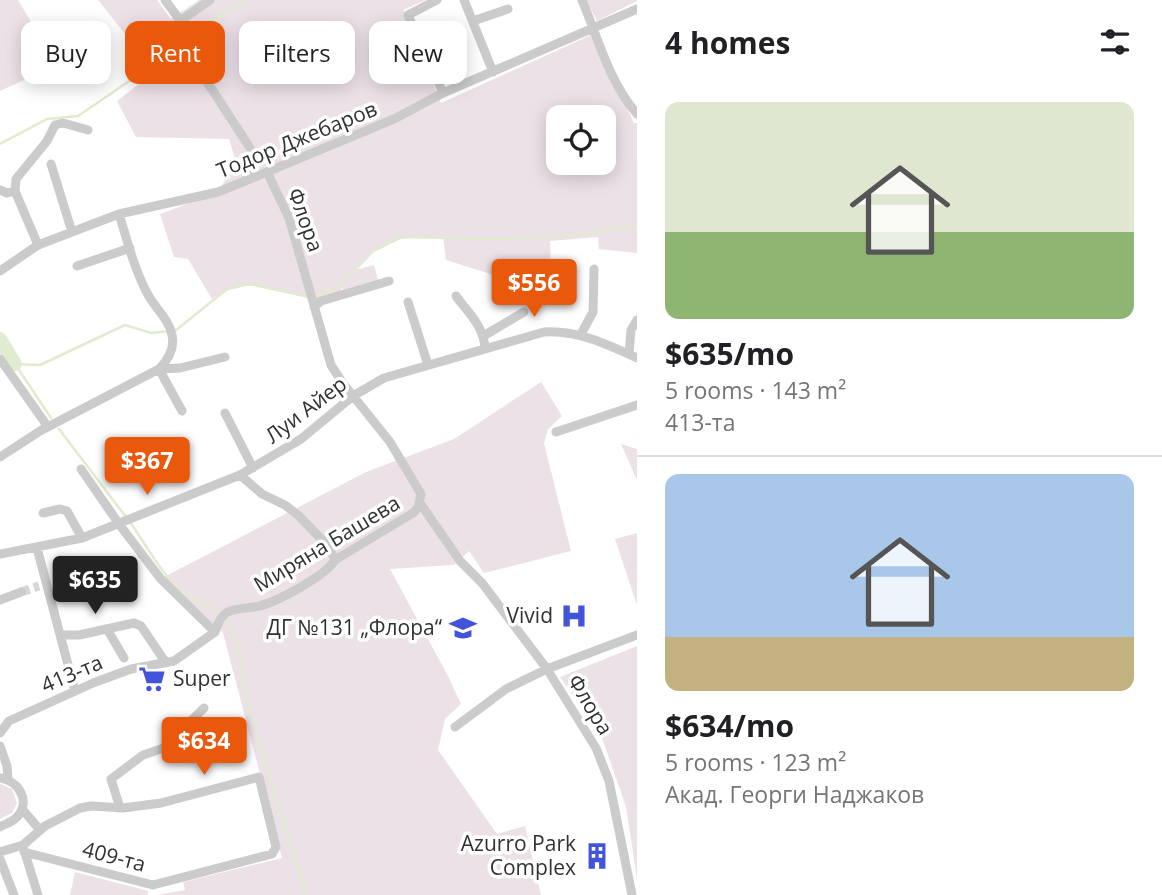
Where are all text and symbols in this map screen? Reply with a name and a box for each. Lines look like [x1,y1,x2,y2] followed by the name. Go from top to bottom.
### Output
[21,21,111,84] chip: Buy
[125,21,225,84] chip: Rent
[239,21,355,84] chip: Filters
[369,21,467,84] chip: New
[665,22,790,63] text: 4 homes
[1096,23,1134,61] icon: filters
[212,94,381,184] street label: Тодор Джебаров
[546,105,616,175] map controls
[546,105,616,175] button: locate
[837,147,963,273] icon: home
[282,184,330,255] street label: Флора
[493,260,575,319] pin: $556
[508,266,560,298] text: $556
[665,333,794,374] text: $635/mo
[259,369,352,449] street label: Луи Айер
[665,374,846,406] text: 5 rooms · 143 m²
[665,406,735,438] text: 413-та
[106,438,188,497] pin: $367
[121,444,173,476] text: $367
[248,488,405,598] street label: Миряна Башева
[837,519,963,645] icon: home
[54,556,136,616] pin: $635
[69,563,121,595] text: $635
[507,601,553,629] place label: Vivid
[559,601,589,631] hospital icon: Vivid
[267,613,443,641] place label: ДГ №131 „Флора“
[448,613,478,643] school or university icon: ДГ №131 „Флора“
[37,648,107,699] street label: 413-та
[137,664,167,694] supermarket icon: Super
[173,664,231,692] place label: Super
[562,669,620,740] street label: Флора
[665,705,794,746] text: $634/mo
[163,718,245,777] pin: $634
[178,724,230,756] text: $634
[665,746,846,778] text: 5 rooms · 123 m²
[665,778,924,810] text: Акад. Георги Наджаков
[461,829,576,881] place label: Azurro Park Complex
[80,834,149,878] street label: 409-та
[582,841,612,871] building icon: Azurro Park Complex

